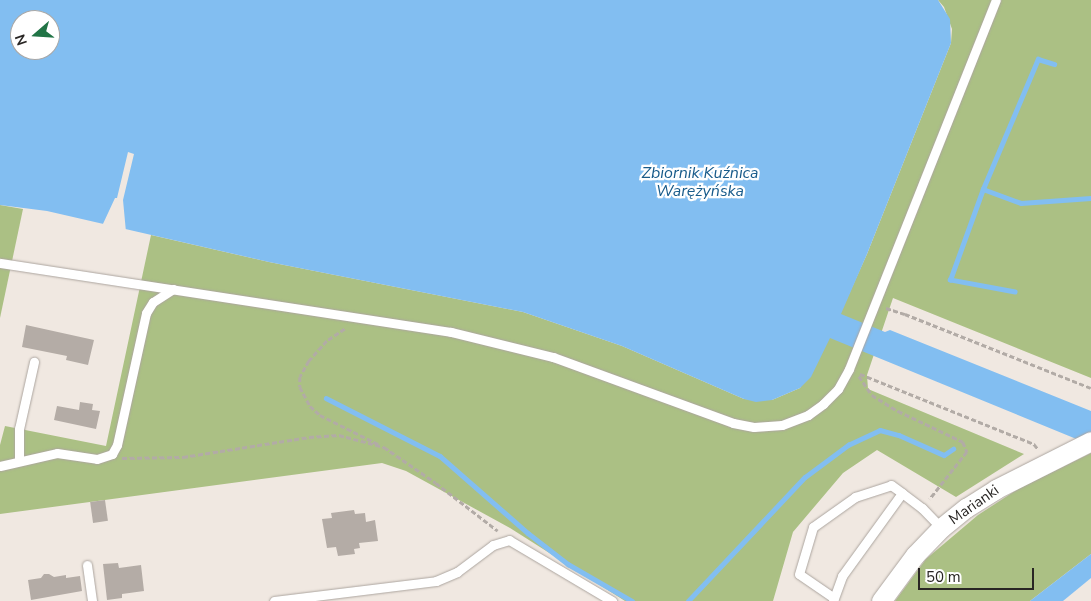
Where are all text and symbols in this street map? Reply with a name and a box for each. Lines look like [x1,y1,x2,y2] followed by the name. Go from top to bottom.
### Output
[10,10,60,60] north arrow
[11,32,32,48] text: N
[642,163,758,201] water label: Zbiornik Kuźnica Warężyńska
[945,481,1003,529] street label: Marianki
[921,558,1037,590] scale bar
[926,567,961,587] text: 50 m

